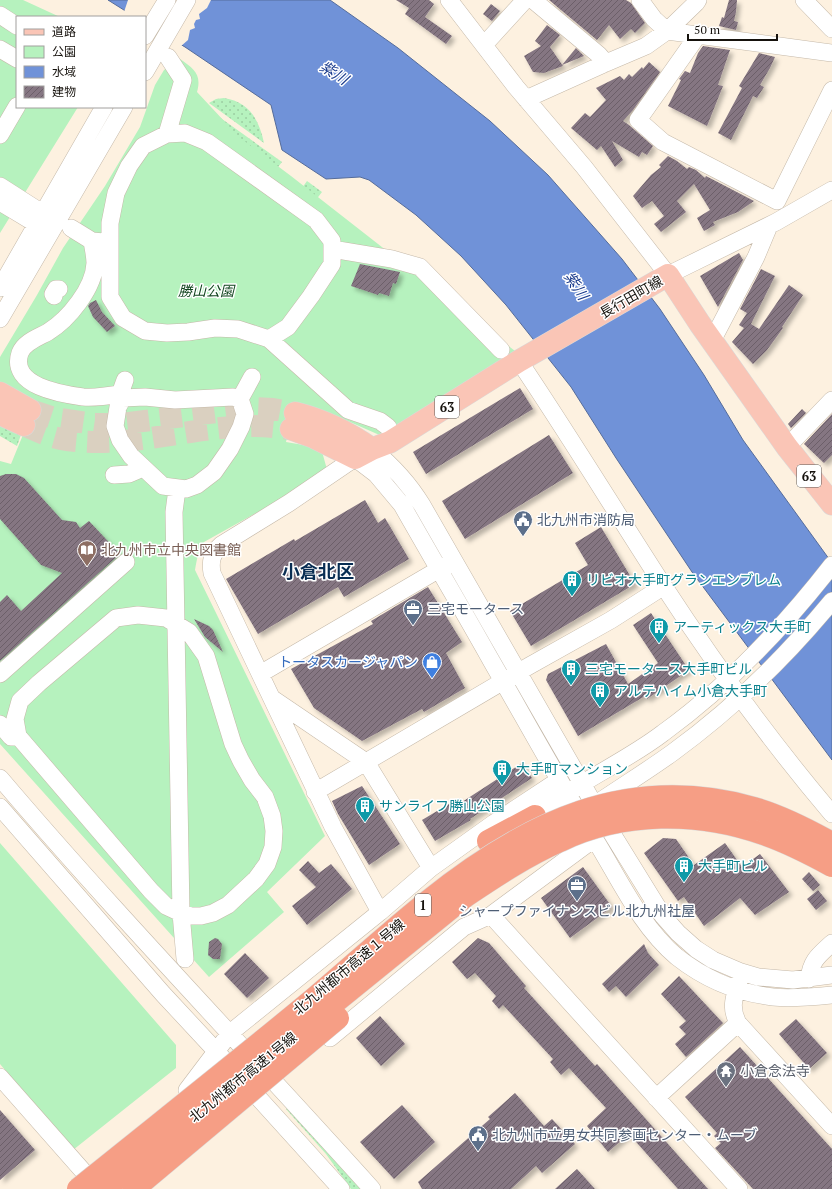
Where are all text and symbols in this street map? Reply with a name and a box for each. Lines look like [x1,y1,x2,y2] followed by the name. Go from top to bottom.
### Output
[16,16,146,108] legend
[688,16,777,42] scale bar
[694,22,721,37] text: 50 m
[52,24,76,39] text: 道路
[52,44,76,59] text: 公園
[317,56,354,90] water label: 紫川
[52,64,76,79] text: 水域
[52,84,76,99] text: 建物
[560,267,595,305] water label: 紫川
[596,271,666,322] street label: 長行田町線
[178,281,236,300] park label: 勝山公園
[435,396,459,418] road number: 63
[797,465,821,487] road number: 63
[512,509,534,537] public building icon: 北九州市消防局
[537,510,635,529] place label: 北九州市消防局
[76,539,98,567] library icon: 北九州市立中央図書館
[101,540,241,559] place label: 北九州市立中央図書館
[282,559,354,583] district label: 小倉北区
[561,569,583,597] building icon: リビオ大手町グランエンブレム
[586,570,781,589] place label: リビオ大手町グランエンブレム
[402,598,424,626] office icon: 三宅モータース
[427,599,524,618] place label: 三宅モータース
[648,616,670,644] building icon: アーティックス大手町
[673,617,811,636] place label: アーティックス大手町
[421,651,443,679] shop icon: トータスカージャパン
[278,652,418,671] place label: トータスカージャパン
[560,658,582,686] building icon: 三宅モータース大手町ビル
[585,659,752,678] place label: 三宅モータース大手町ビル
[589,680,611,708] building icon: アルテハイム小倉大手町
[614,681,767,700] place label: アルテハイム小倉大手町
[491,758,513,786] building icon: 大手町マンション
[516,759,628,778] place label: 大手町マンション
[354,795,376,823] building icon: サンライフ勝山公園
[379,796,505,815] place label: サンライフ勝山公園
[673,855,695,883] building icon: 大手町ビル
[698,856,768,875] place label: 大手町ビル
[566,874,588,902] office icon: シャープファイナンスビル北九州社屋
[415,894,431,916] road number: 1
[459,901,695,920] place label: シャープファイナンスビル北九州社屋
[289,914,408,1019] street label: 北九州都市高速１号線
[185,1027,301,1126] street label: 北九州都市高速1号線
[715,1060,737,1088] temple icon: 小倉念法寺
[740,1061,810,1080] place label: 小倉念法寺
[467,1124,489,1152] public building icon: 北九州市立男女共同参画センター・ムーブ
[492,1125,757,1144] place label: 北九州市立男女共同参画センター・ムーブ

